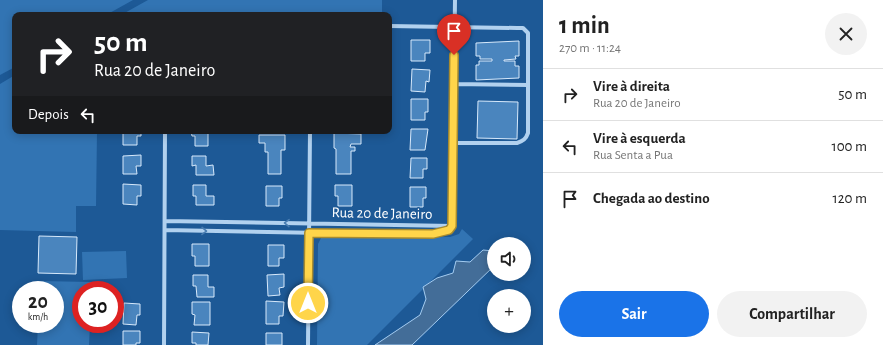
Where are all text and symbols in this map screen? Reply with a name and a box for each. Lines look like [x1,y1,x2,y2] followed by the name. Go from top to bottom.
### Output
[825,13,867,55] button: close
[437,14,471,55] pin
[559,14,610,38] text: 1 min
[443,20,465,42] icon: arrive
[28,28,80,80] icon: right
[94,29,148,57] text: 50 m
[559,42,621,55] text: 270 m · 11:24
[94,62,215,80] text: Rua 20 de Janeiro
[593,79,670,94] text: Vire à direita
[559,84,581,106] icon: right
[838,87,867,102] text: 50 m
[593,97,681,110] text: Rua 20 de Janeiro
[77,104,99,126] icon: left
[28,107,69,122] text: Depois
[593,131,686,146] text: Vire à esquerda
[559,136,581,158] icon: left
[832,139,867,154] text: 100 m
[593,149,673,162] text: Rua Senta a Pua
[559,188,581,210] icon: arrive
[593,191,710,206] text: Chegada ao destino
[833,191,867,206] text: 120 m
[331,205,433,222] street label: Rua 20 de Janeiro
[284,219,290,227] one-way arrow
[201,227,207,235] one-way arrow
[487,237,531,333] map controls
[487,237,531,281] button: sound
[72,281,124,333] speed limit sign: 30
[287,282,329,324] position arrow
[487,289,531,333] button: +
[559,291,709,337] button: Sair
[717,291,867,337] button: Compartilhar
[28,292,48,312] text: 20
[28,312,48,322] text: km/h

